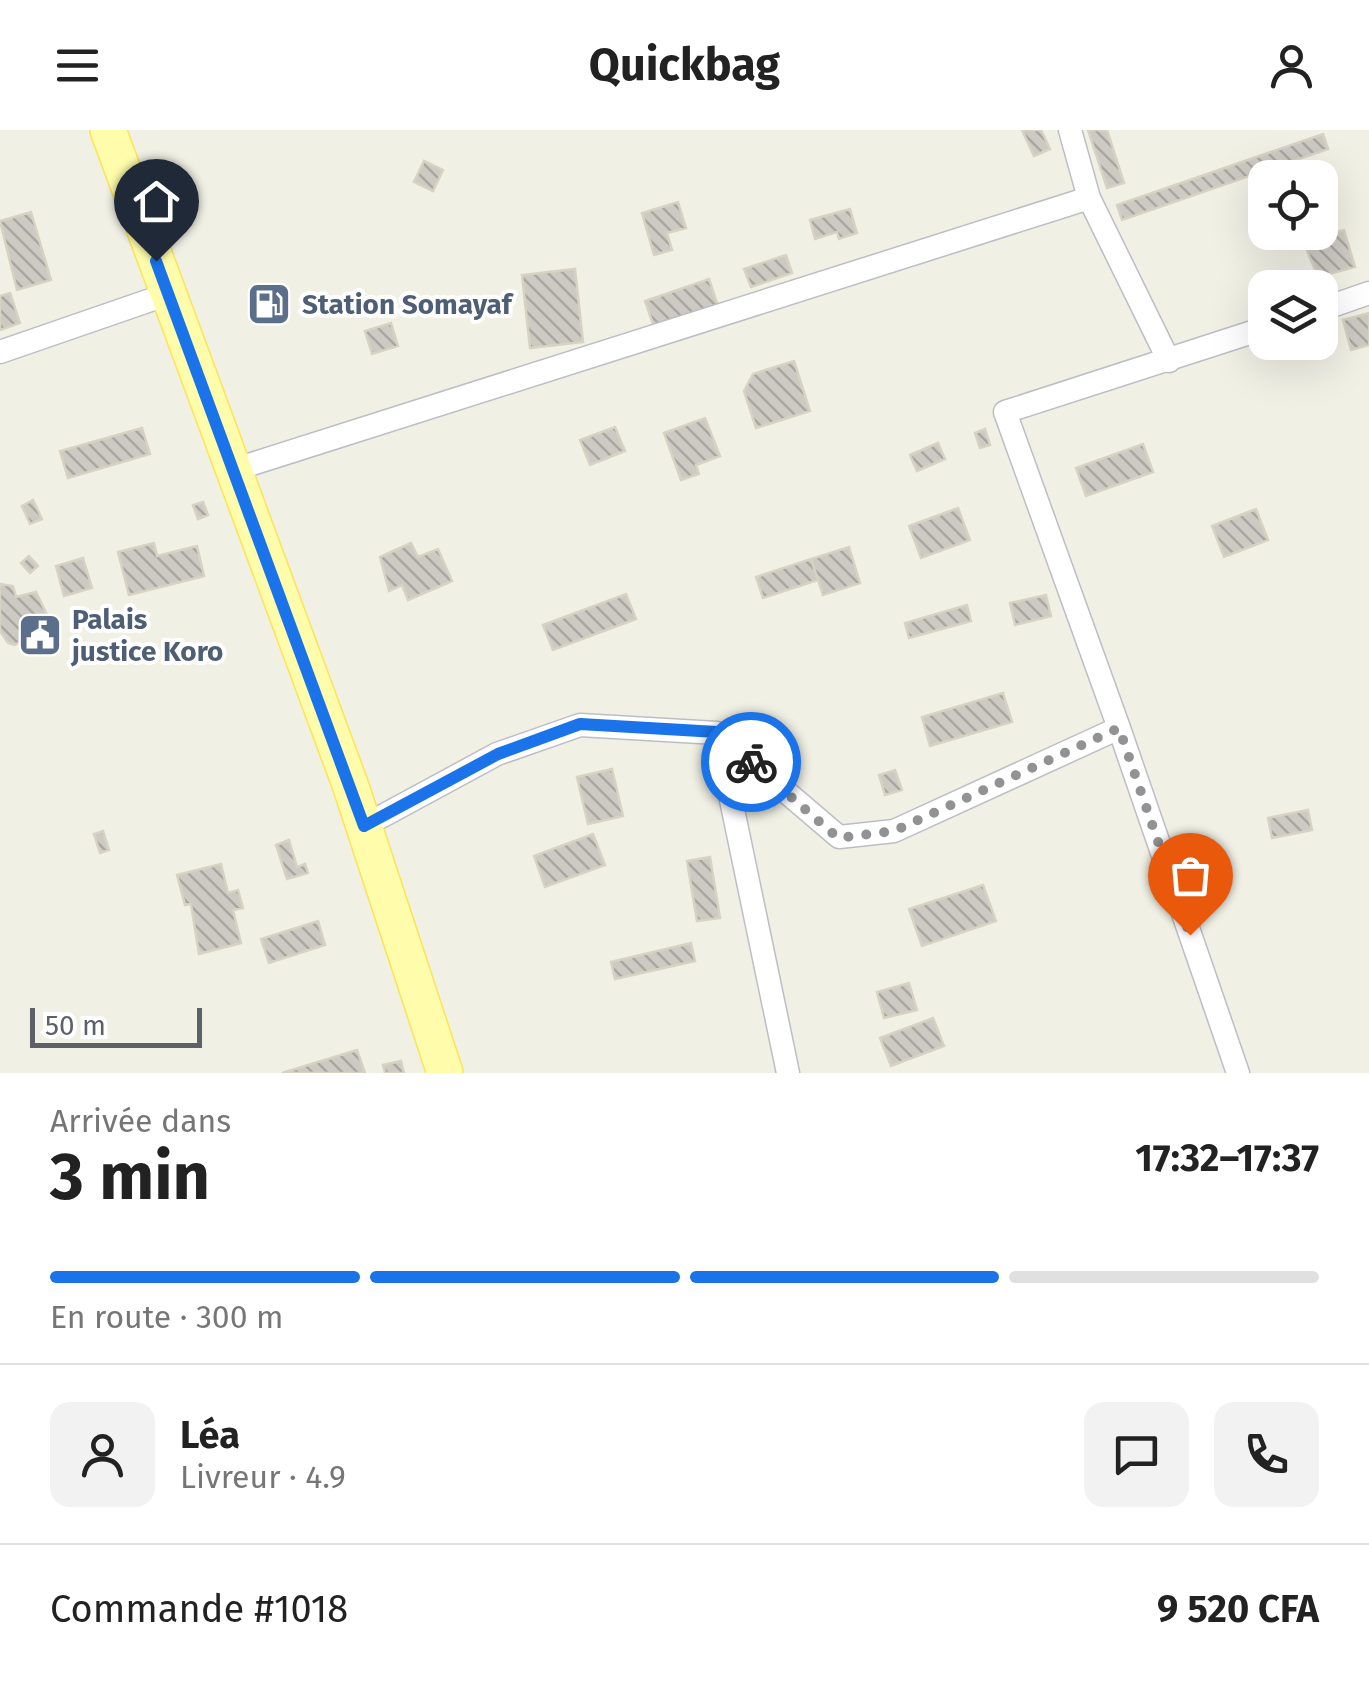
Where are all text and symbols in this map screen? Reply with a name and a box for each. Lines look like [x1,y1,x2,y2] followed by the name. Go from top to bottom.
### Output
[50,38,105,93] icon: menu
[589,38,780,92] text: Quickbag
[1264,38,1319,93] icon: person
[114,159,199,262] pin
[1248,160,1338,360] map controls
[1248,160,1338,250] button: locate
[129,174,184,229] icon: home
[1248,270,1338,360] button: layers
[246,281,292,327] fuel station icon: Station Somayaf
[302,288,515,321] place label: Station Somayaf
[70,603,223,668] place label: Palais justice Koro
[17,612,63,658] public building icon: Palais justice Koro
[701,712,801,812] courier
[724,735,779,790] icon: bike
[1148,833,1233,936] pin
[1163,848,1218,903] icon: bag
[30,1003,202,1048] scale bar
[45,1009,106,1042] text: 50 m
[50,1102,231,1140] text: Arrivée dans
[1135,1135,1319,1181] text: 17:32–17:37
[50,1138,210,1216] text: 3 min
[50,1298,283,1336] text: En route · 300 m
[50,1402,155,1507] button: person
[1084,1402,1189,1507] button: chat
[1214,1402,1319,1507] button: phone
[180,1412,240,1458] text: Léa
[180,1458,346,1496] text: Livreur · 4.9
[50,1586,348,1632] text: Commande #1018
[1157,1586,1319,1632] text: 9 520 CFA

